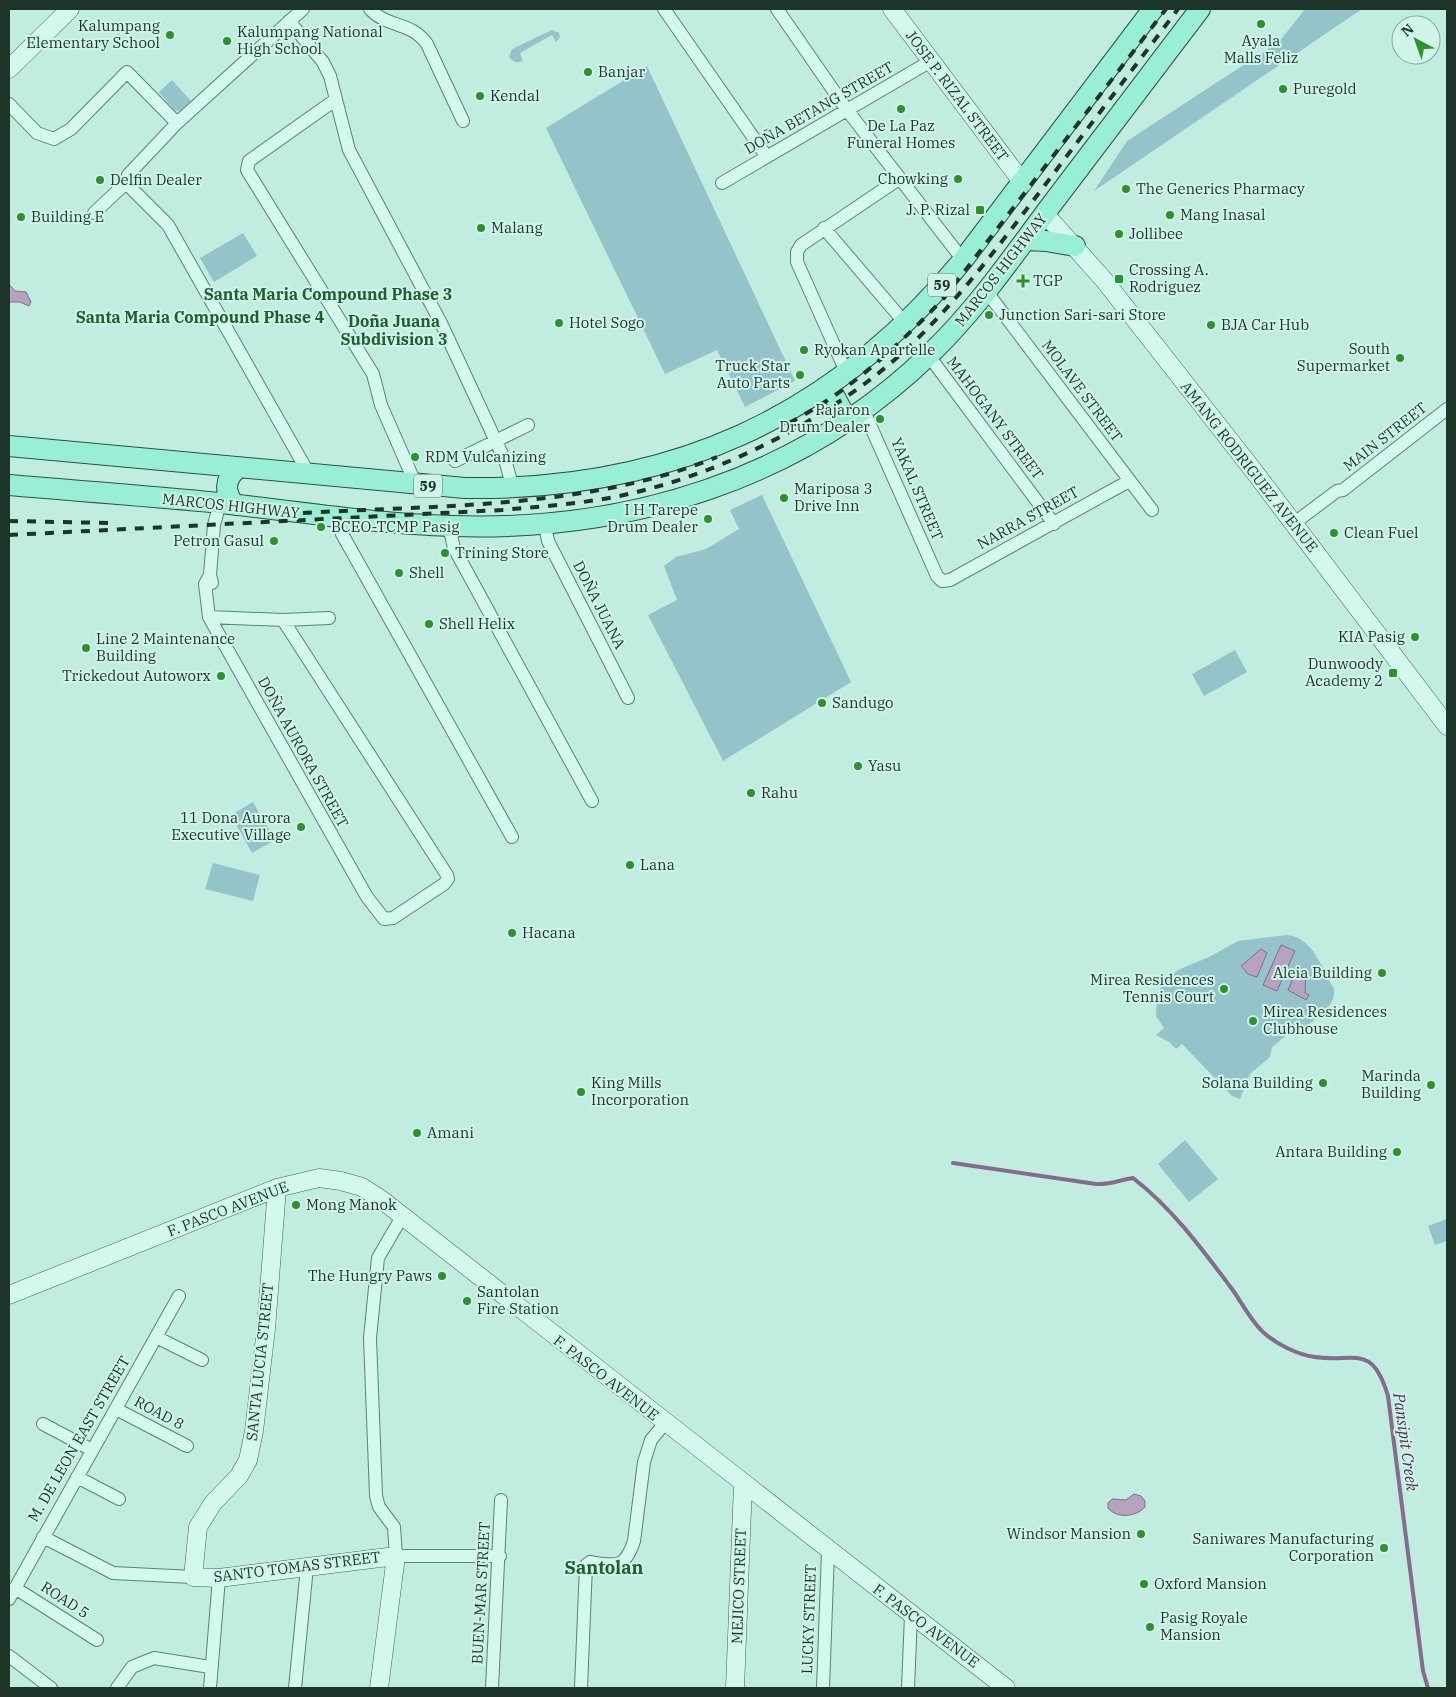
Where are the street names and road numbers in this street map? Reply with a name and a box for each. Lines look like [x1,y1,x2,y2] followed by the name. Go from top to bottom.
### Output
[902,26,1013,165] street label: JOSE P. RIZAL STREET
[741,57,897,158] street label: DOÑA BETANG STREET
[950,209,1051,330] street label: MARCOS HIGHWAY
[928,274,956,296] road number: 59
[1038,336,1127,446] street label: MOLAVE STREET
[943,352,1048,483] street label: MAHOGANY STREET
[1177,377,1322,556] street label: AMANG RODRIGUEZ AVENUE
[1339,398,1431,475] street label: MAIN STREET
[887,435,948,543] street label: YAKAL STREET
[414,474,442,498] road number: 59
[974,482,1082,553] street label: NARRA STREET
[161,489,301,522] street label: MARCOS HIGHWAY
[569,558,630,653] street label: DOÑA JUANA
[254,673,353,831] street label: DOÑA AURORA STREET
[164,1177,291,1240] street label: F. PASCO AVENUE
[242,1282,277,1442] street label: SANTA LUCIA STREET
[550,1331,663,1425] street label: F. PASCO AVENUE
[23,1352,134,1525] street label: M. DE LEON EAST STREET
[131,1392,187,1434] street label: ROAD 8
[467,1521,494,1665] street label: BUEN-MAR STREET
[727,1527,750,1644] street label: MEJICO STREET
[212,1547,382,1586] street label: SANTO TOMAS STREET
[797,1563,820,1674] street label: LUCKY STREET
[38,1577,93,1622] street label: ROAD 5
[869,1579,983,1672] street label: F. PASCO AVENUE

